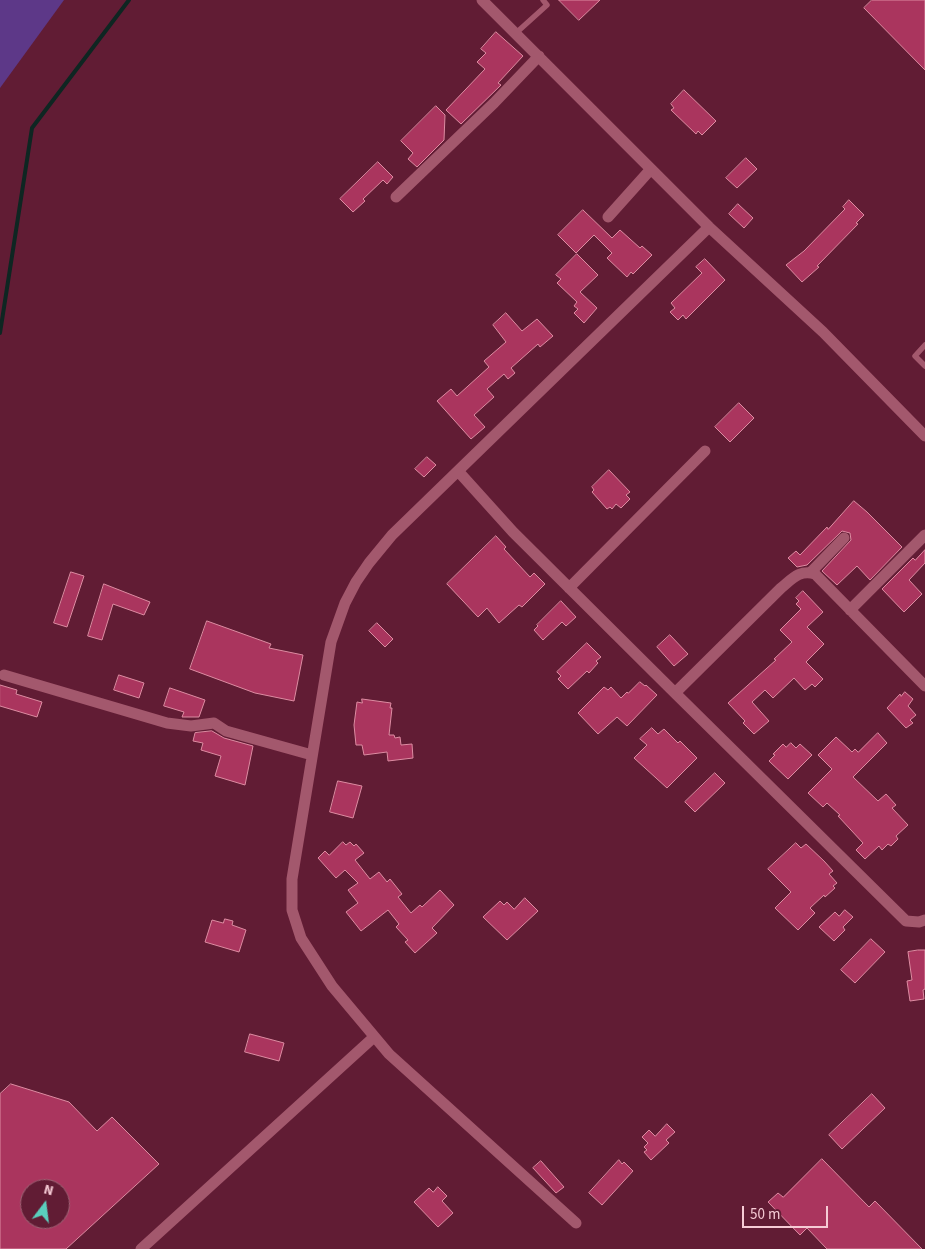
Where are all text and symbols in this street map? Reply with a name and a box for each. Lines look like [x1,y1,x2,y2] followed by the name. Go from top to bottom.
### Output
[20,1179,70,1229] north arrow
[42,1180,56,1201] text: N
[745,1196,831,1228] scale bar
[750,1204,780,1225] text: 50 m

